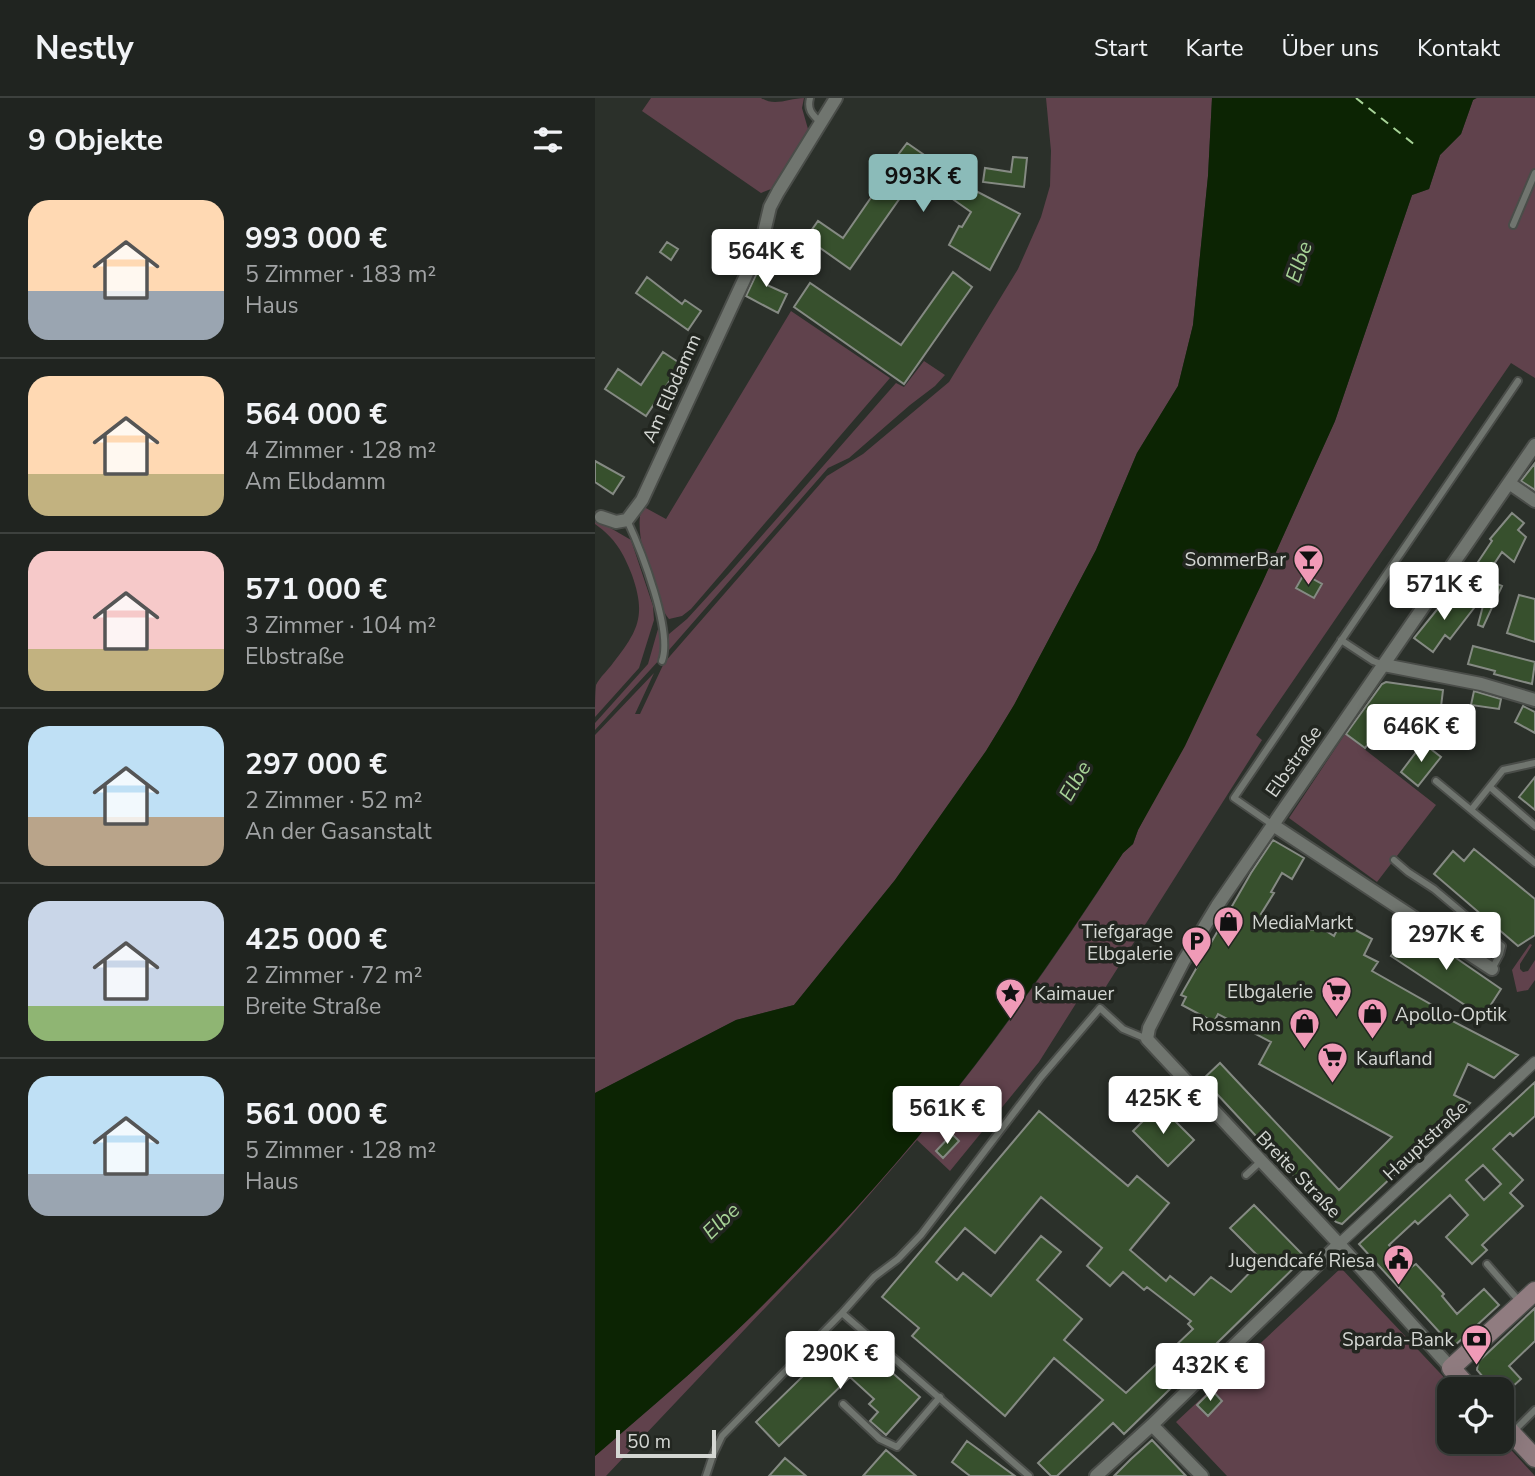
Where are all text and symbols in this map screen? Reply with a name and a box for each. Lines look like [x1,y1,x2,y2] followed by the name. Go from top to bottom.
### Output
[35,26,134,71] text: Nestly
[1094,32,1147,64] text: Start
[1185,32,1243,64] text: Karte
[1281,32,1379,64] text: Über uns
[1417,32,1500,64] text: Kontakt
[28,120,163,161] text: 9 Objekte
[529,121,567,159] icon: filters
[866,155,980,214] pin: 993K €
[885,161,961,192] text: 993K €
[245,218,387,259] text: 993 000 €
[84,228,168,312] icon: home
[709,230,823,289] pin: 564K €
[728,236,804,267] text: 564K €
[1279,238,1319,286] water label: Elbe
[245,259,436,290] text: 5 Zimmer · 183 m²
[245,290,299,321] text: Haus
[636,330,707,447] street label: Am Elbdamm
[245,394,387,435] text: 564 000 €
[84,404,168,488] icon: home
[245,435,436,466] text: 4 Zimmer · 128 m²
[245,466,386,497] text: Am Elbdamm
[1292,542,1326,586] bar icon: SommerBar
[1185,547,1286,573] place label: SommerBar
[1387,562,1501,622] pin: 571K €
[245,569,387,610] text: 571 000 €
[1406,569,1482,600] text: 571K €
[84,579,168,663] icon: home
[245,610,436,641] text: 3 Zimmer · 104 m²
[245,641,344,672] text: Elbstraße
[1364,704,1478,764] pin: 646K €
[1383,711,1459,742] text: 646K €
[1260,721,1328,803] street label: Elbstraße
[245,744,387,785] text: 297 000 €
[84,754,168,838] icon: home
[1052,756,1098,806] water label: Elbe
[245,785,422,816] text: 2 Zimmer · 52 m²
[245,816,432,847] text: An der Gasanstalt
[1212,905,1246,949] shop icon: MediaMarkt
[1252,910,1353,936] place label: MediaMarkt
[1389,912,1503,972] pin: 297K €
[245,919,387,960] text: 425 000 €
[1082,919,1173,967] place label: Tiefgarage Elbgalerie
[1408,919,1484,950] text: 297K €
[1179,925,1213,969] parking icon: Tiefgarage Elbgalerie
[84,929,168,1013] icon: home
[245,960,422,991] text: 2 Zimmer · 72 m²
[1319,974,1353,1018] supermarket icon: Elbgalerie
[994,976,1028,1020] place icon: Kaimauer
[1227,979,1313,1005] place label: Elbgalerie
[1034,981,1114,1007] place label: Kaimauer
[245,991,381,1022] text: Breite Straße
[1355,997,1389,1041] shop icon: Apollo-Optik
[1395,1002,1507,1028] place label: Apollo-Optik
[1287,1007,1321,1051] shop icon: Rossmann
[1192,1012,1281,1038] place label: Rossmann
[1316,1041,1350,1085] supermarket icon: Kaufland
[1356,1046,1433,1072] place label: Kaufland
[1106,1076,1220,1136] pin: 425K €
[1125,1083,1201,1114] text: 425K €
[890,1086,1004,1146] pin: 561K €
[909,1093,985,1124] text: 561K €
[245,1094,387,1135] text: 561 000 €
[1378,1095,1474,1187] street label: Hauptstraße
[84,1104,168,1188] icon: home
[1250,1125,1347,1224] street label: Breite Straße
[245,1135,436,1166] text: 5 Zimmer · 128 m²
[245,1166,299,1197] text: Haus
[696,1196,746,1246] water label: Elbe
[1381,1243,1415,1287] public building icon: Jugendcafé Riesa
[1228,1248,1375,1274] place label: Jugendcafé Riesa
[1460,1322,1494,1366] bank icon: Sparda-Bank
[1342,1327,1454,1353] place label: Sparda-Bank
[783,1332,897,1391] pin: 290K €
[802,1338,878,1369] text: 290K €
[1153,1344,1267,1403] pin: 432K €
[1172,1350,1248,1381] text: 432K €
[1437,1377,1514,1454] map controls
[1437,1377,1514,1454] button: locate
[616,1427,716,1459] scale bar
[627,1429,671,1455] text: 50 m

